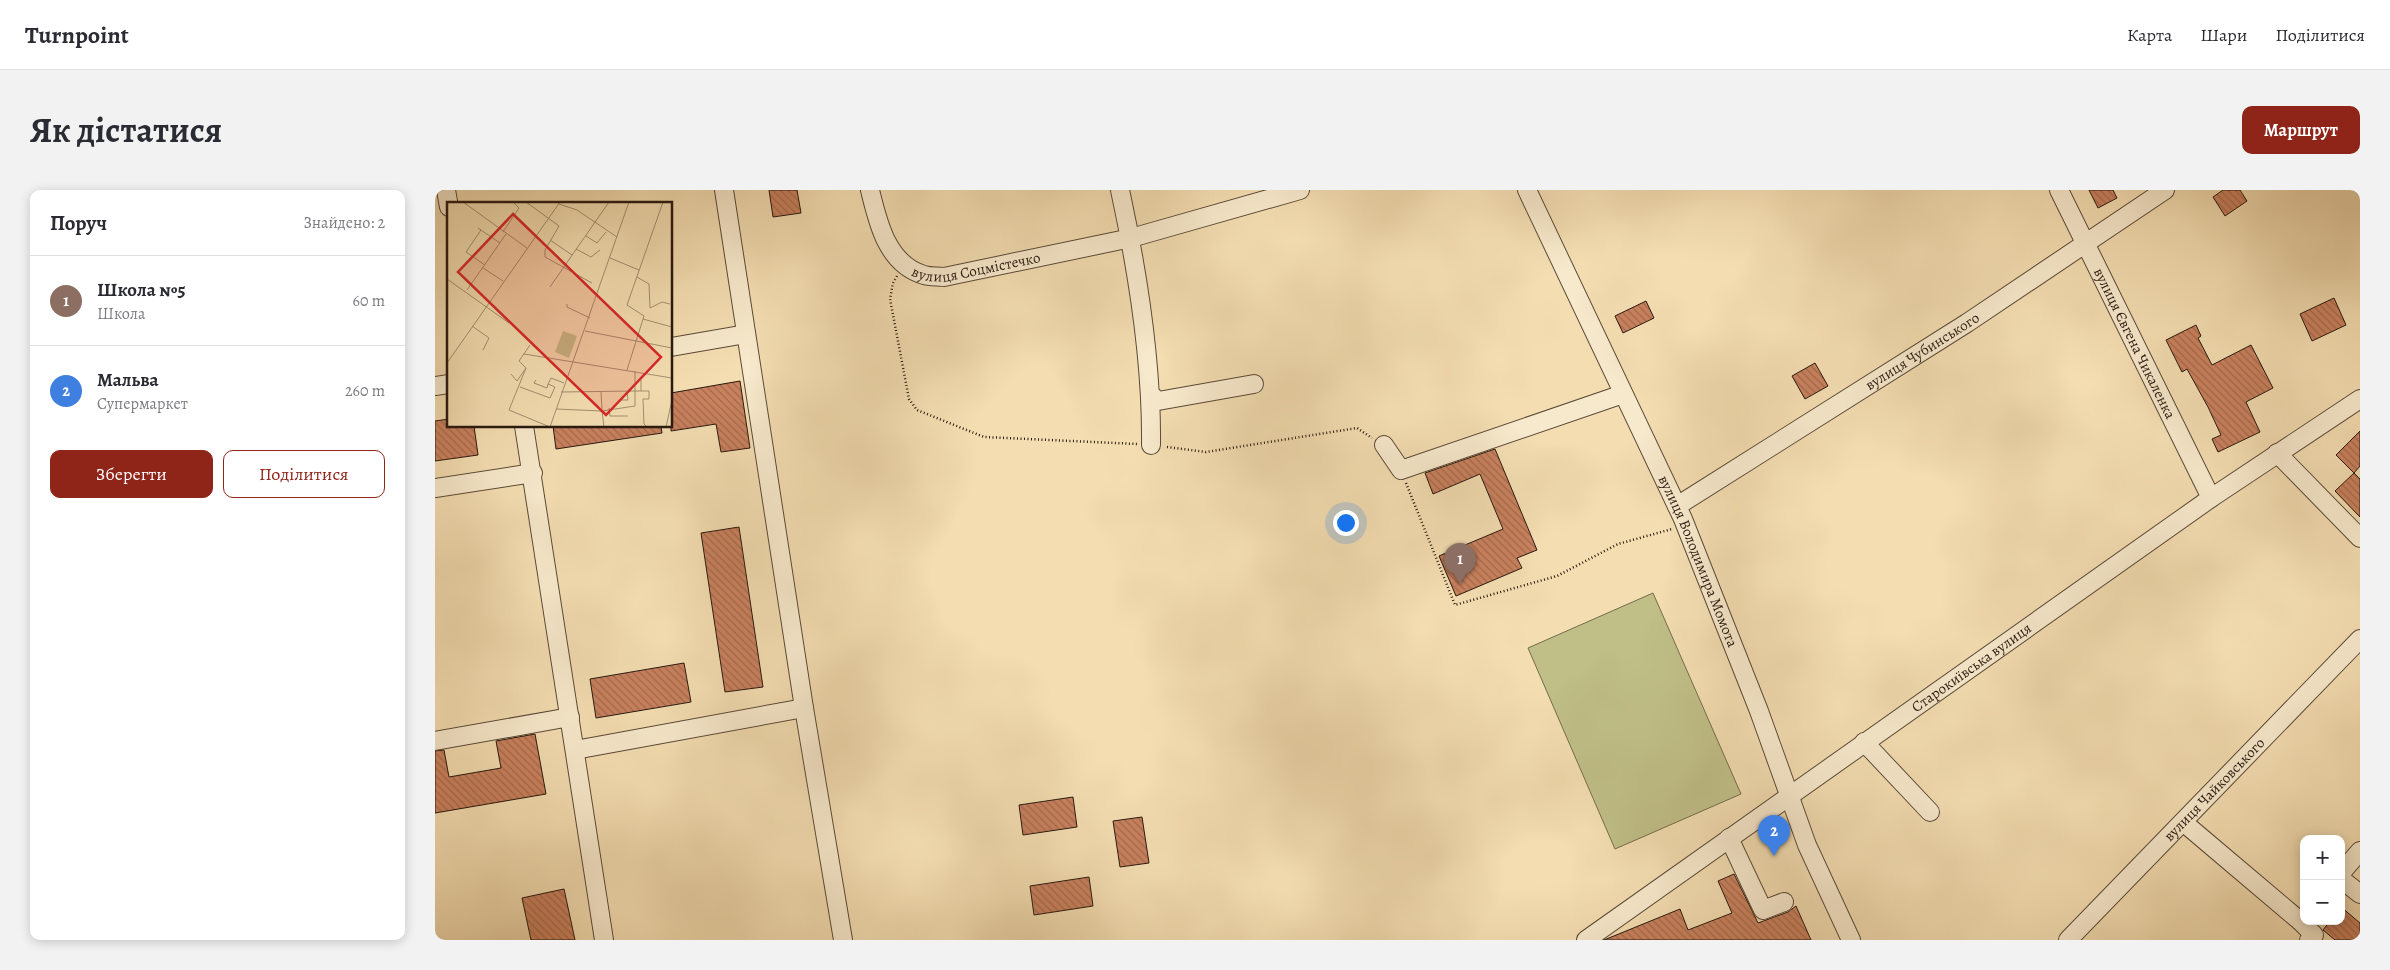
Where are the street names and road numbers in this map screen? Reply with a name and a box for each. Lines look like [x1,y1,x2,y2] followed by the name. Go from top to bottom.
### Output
[908,247,1042,287] street label: вулиця Соцмістечко
[2089,264,2180,422] street label: вулиця Євгена Чикаленка
[1861,308,1983,395] street label: вулиця Чубинського
[1654,472,1743,650] street label: вулиця Володимира Момота
[1907,618,2035,717] street label: Старокиївська вулиця
[2159,733,2269,846] street label: вулиця Чайковського

